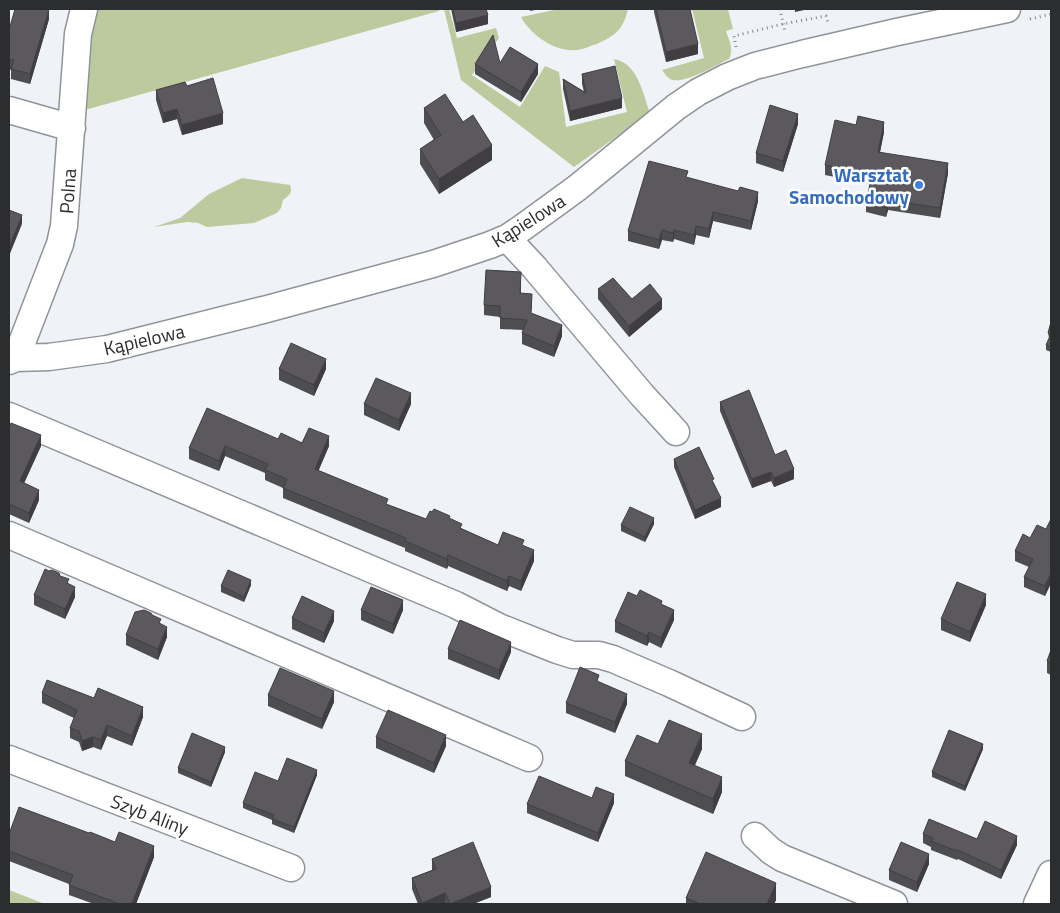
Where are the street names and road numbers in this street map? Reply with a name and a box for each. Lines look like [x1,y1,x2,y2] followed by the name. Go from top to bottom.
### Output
[51,167,83,215] street label: Polna
[485,186,571,254] street label: Kąpielowa
[101,316,188,362] street label: Kąpielowa
[107,786,193,842] street label: Szyb Aliny

